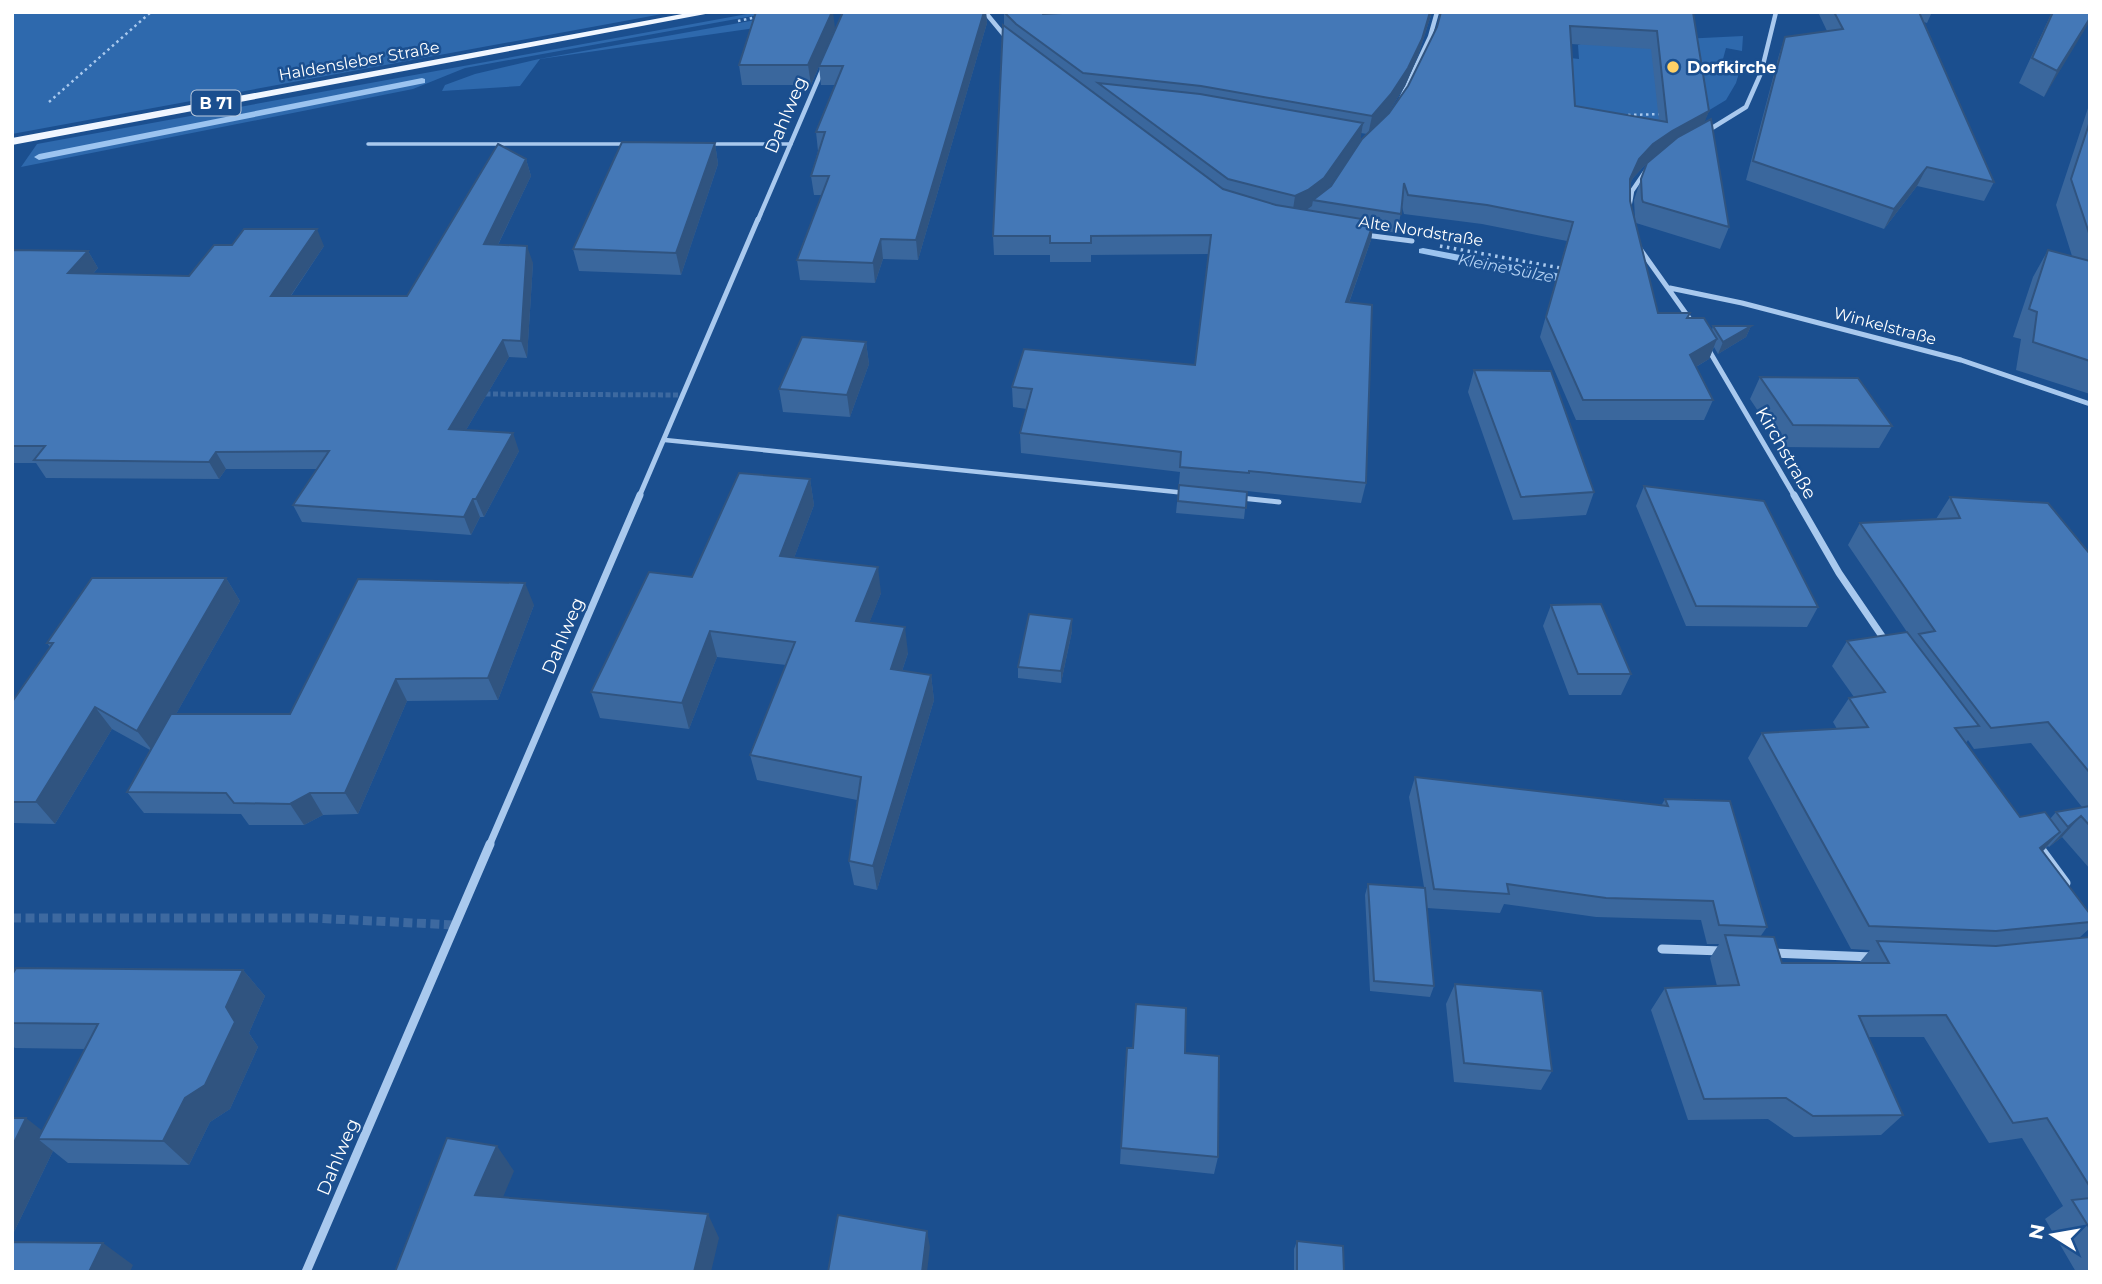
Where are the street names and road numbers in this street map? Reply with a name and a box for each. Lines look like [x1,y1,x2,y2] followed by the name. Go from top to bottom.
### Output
[277,38,441,84] street label: Haldensleber Straße
[760,73,812,157] street label: Dahlweg
[192,90,241,116] road number: B 71
[1357,212,1485,250] street label: Alte Nordstraße
[1831,303,1939,349] street label: Winkelstraße
[1751,403,1821,503] street label: Kirchstraße
[537,594,589,678] street label: Dahlweg
[312,1115,364,1199] street label: Dahlweg

